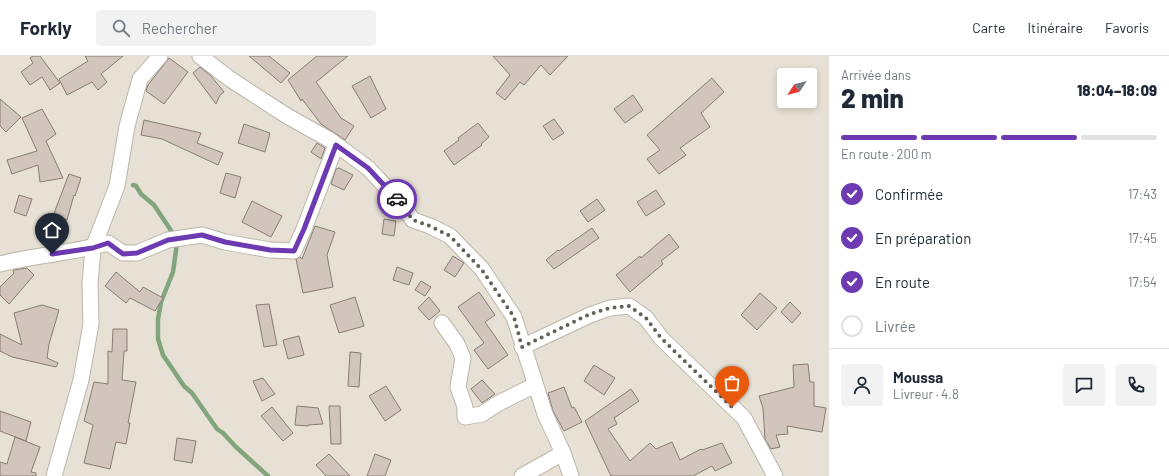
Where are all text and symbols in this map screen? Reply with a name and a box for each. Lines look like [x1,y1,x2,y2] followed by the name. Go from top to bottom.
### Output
[96,10,376,46] search box
[20,16,72,39] text: Forkly
[110,17,132,39] icon: search
[142,19,217,37] text: Rechercher
[972,19,1005,36] text: Carte
[1027,19,1083,36] text: Itinéraire
[1105,19,1149,36] text: Favoris
[841,67,911,83] text: Arrivée dans
[777,68,817,108] north arrow
[777,68,817,108] map controls
[1077,81,1157,99] text: 18:04–18:09
[841,82,904,113] text: 2 min
[841,146,932,162] text: En route · 200 m
[377,179,417,219] courier
[841,183,863,205] icon: check
[875,185,943,203] text: Confirmée
[1128,186,1157,202] text: 17:43
[386,188,408,210] icon: car
[35,213,69,254] pin
[41,219,63,241] icon: home
[841,227,863,249] icon: check
[875,229,971,247] text: En préparation
[1128,230,1157,246] text: 17:45
[841,271,863,293] icon: check
[875,273,930,291] text: En route
[1128,274,1157,290] text: 17:54
[875,317,916,335] text: Livrée
[841,364,883,406] button: person
[1063,364,1105,406] button: chat
[1115,364,1157,406] button: phone
[715,366,749,407] pin
[893,368,943,386] text: Moussa
[721,372,743,394] icon: bag
[893,386,959,402] text: Livreur · 4.8

